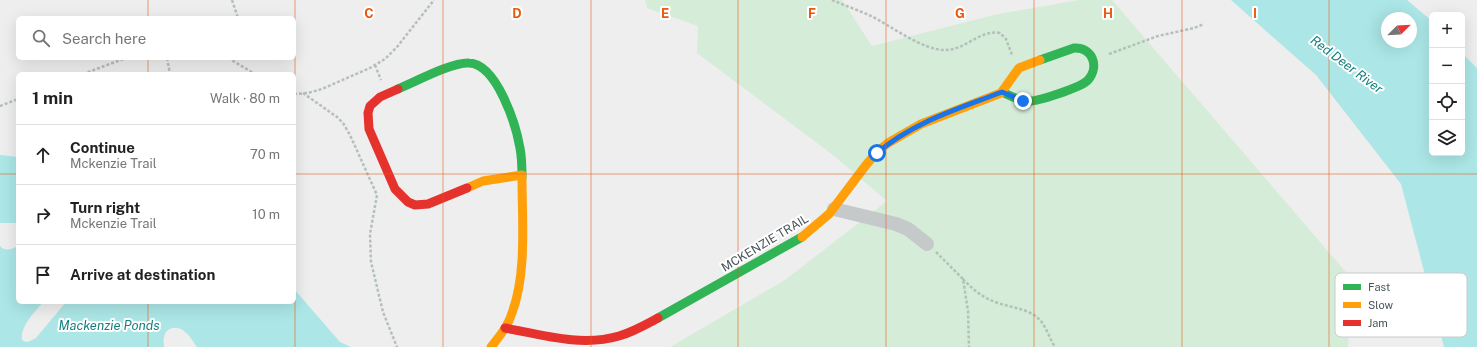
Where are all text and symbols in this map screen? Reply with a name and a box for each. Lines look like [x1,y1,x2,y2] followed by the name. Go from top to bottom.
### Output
[364,6,374,21] text: C
[512,6,522,21] text: D
[661,6,669,21] text: E
[808,6,816,21] text: F
[955,6,965,21] text: G
[1103,6,1113,21] text: H
[1253,6,1257,21] text: I
[1381,12,1417,48] north arrow
[1429,12,1465,156] map controls
[1429,12,1465,48] button: +
[16,16,296,60] search box
[30,27,52,49] icon: search
[62,30,146,47] text: Search here
[1308,32,1386,97] water label: Red Deer River
[1429,48,1465,84] button: −
[1429,84,1465,120] button: locate
[32,88,73,108] text: 1 min
[210,91,280,106] text: Walk · 80 m
[1014,92,1032,110] route end
[1429,120,1465,156] button: layers
[70,139,135,156] text: Continue
[32,144,54,166] icon: ahead
[868,144,886,162] route start
[250,147,280,162] text: 70 m
[70,156,157,171] text: Mckenzie Trail
[70,199,140,216] text: Turn right
[32,204,54,226] icon: right
[252,207,280,222] text: 10 m
[719,211,811,275] street label: MCKENZIE TRAIL
[70,216,157,231] text: Mckenzie Trail
[32,264,54,286] icon: arrive
[70,266,215,283] text: Arrive at destination
[1335,273,1467,337] legend
[1368,281,1390,293] text: Fast
[1368,299,1394,311] text: Slow
[1368,317,1388,329] text: Jam
[58,318,160,333] water label: Mackenzie Ponds

